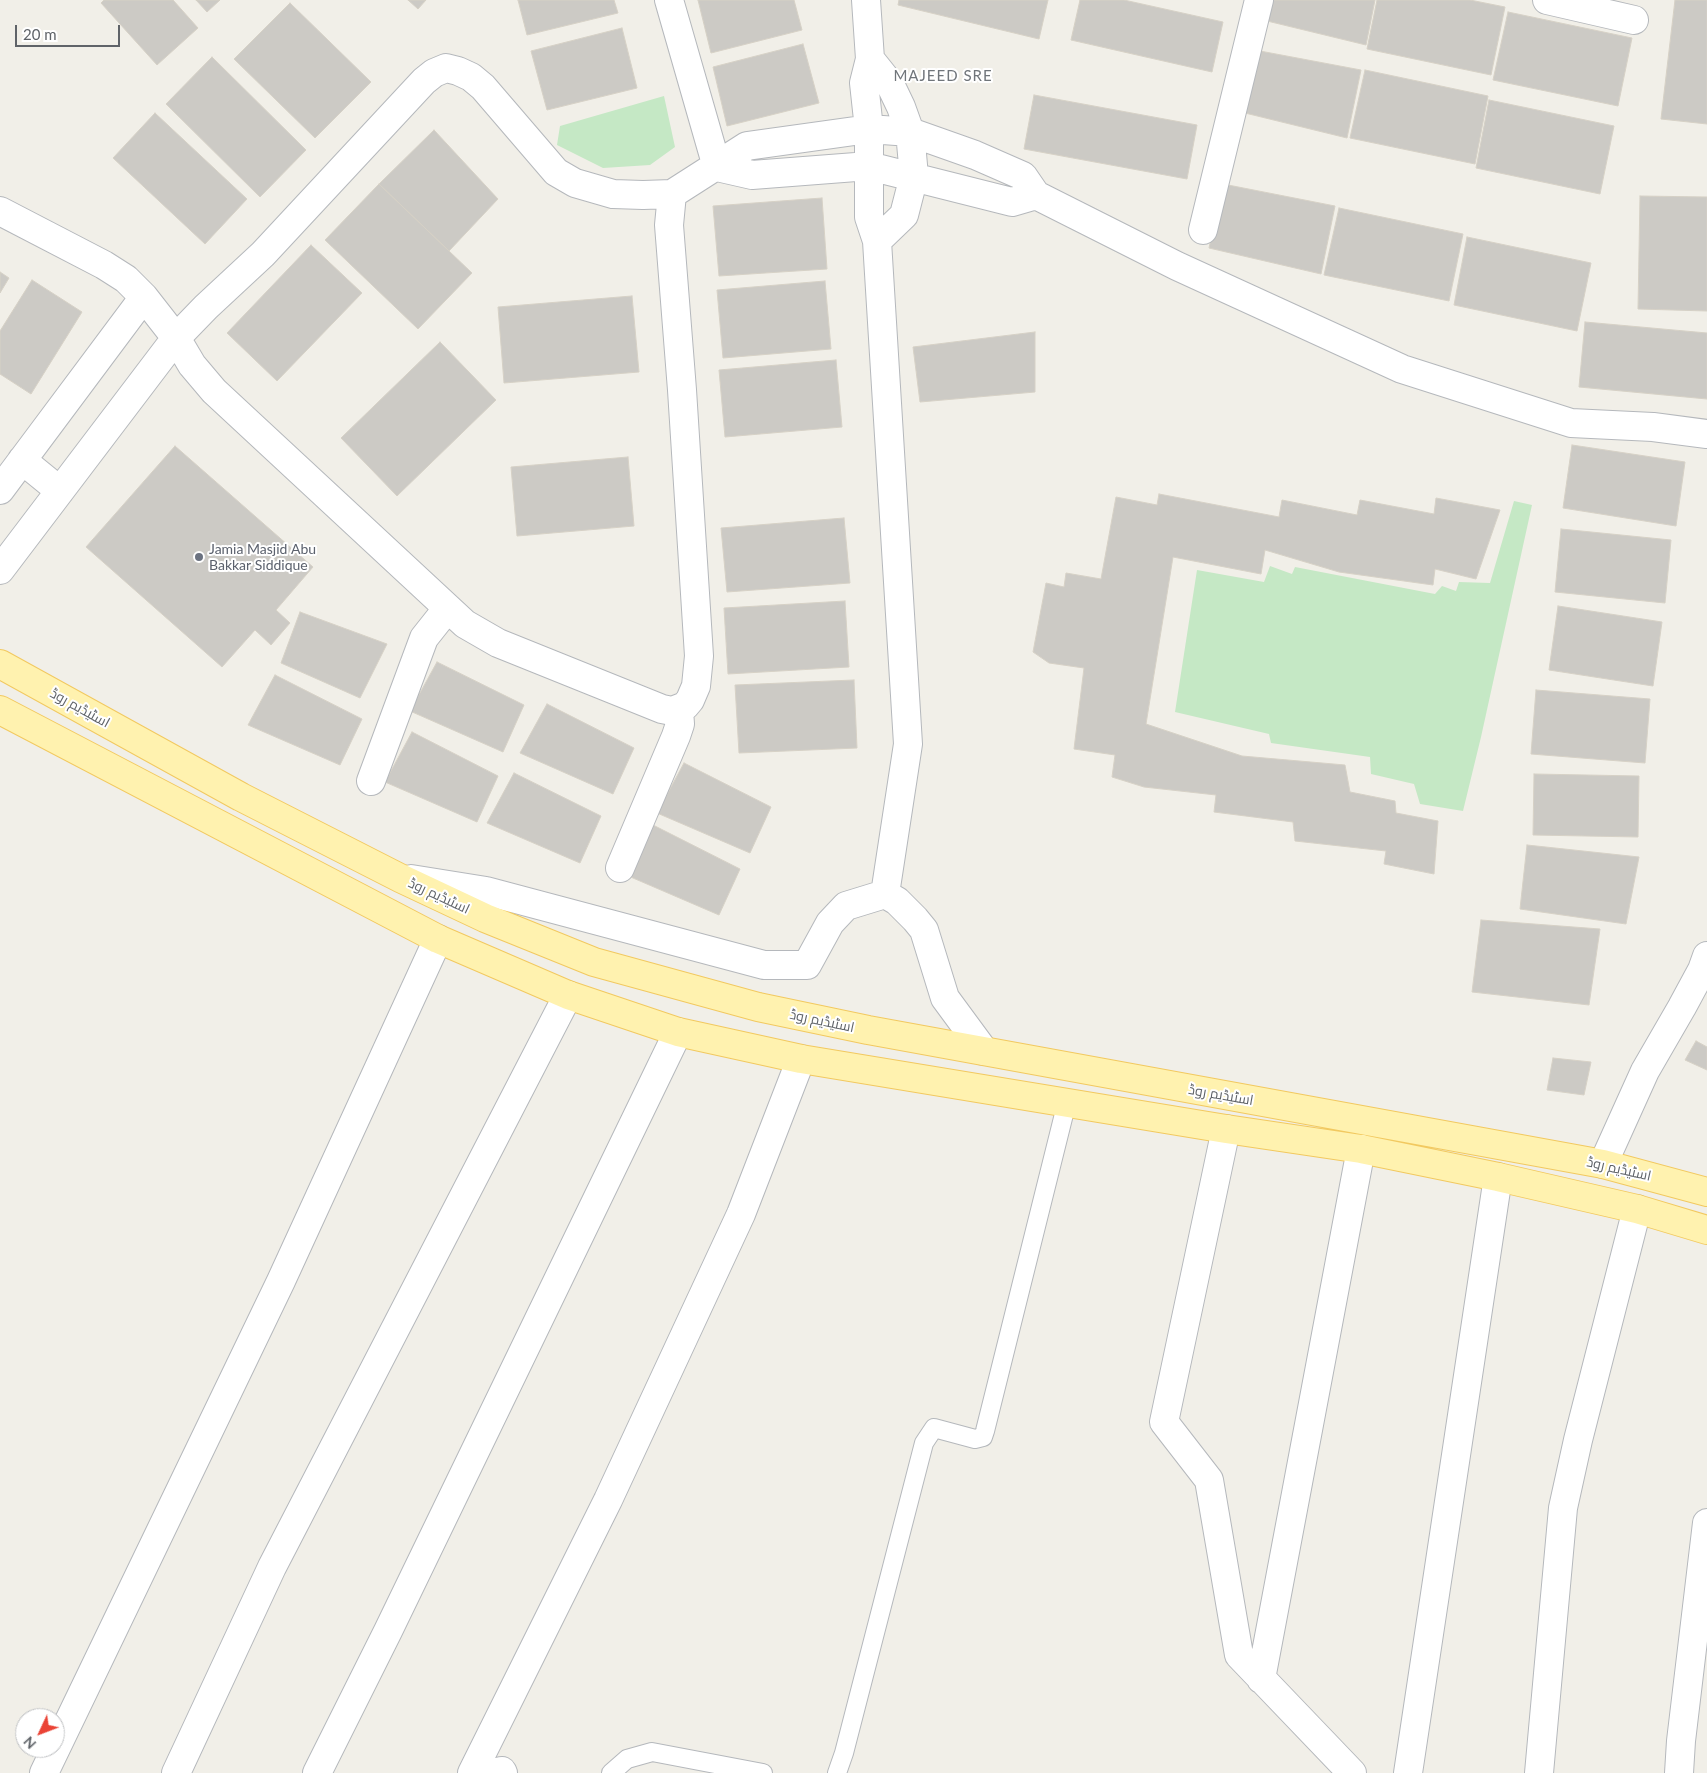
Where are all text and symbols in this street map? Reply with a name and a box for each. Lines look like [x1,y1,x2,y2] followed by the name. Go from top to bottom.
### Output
[18,15,122,47] scale bar
[23,25,57,43] text: 20 m
[892,67,994,85] district label: MAJEED SRE
[209,541,316,574] place label: Jamia Masjid Abu Bakkar Siddique
[193,551,205,563] marker: Jamia Masjid Abu Bakkar Siddique
[47,685,113,731] street label: اسٹیڈیم روڈ
[406,875,472,917] street label: اسٹیڈیم روڈ
[788,1006,856,1036] street label: اسٹیڈیم روڈ
[1187,1081,1255,1109] street label: اسٹیڈیم روڈ
[1585,1153,1653,1185] street label: اسٹیڈیم روڈ
[15,1708,65,1758] north arrow
[20,1733,39,1753] text: N

